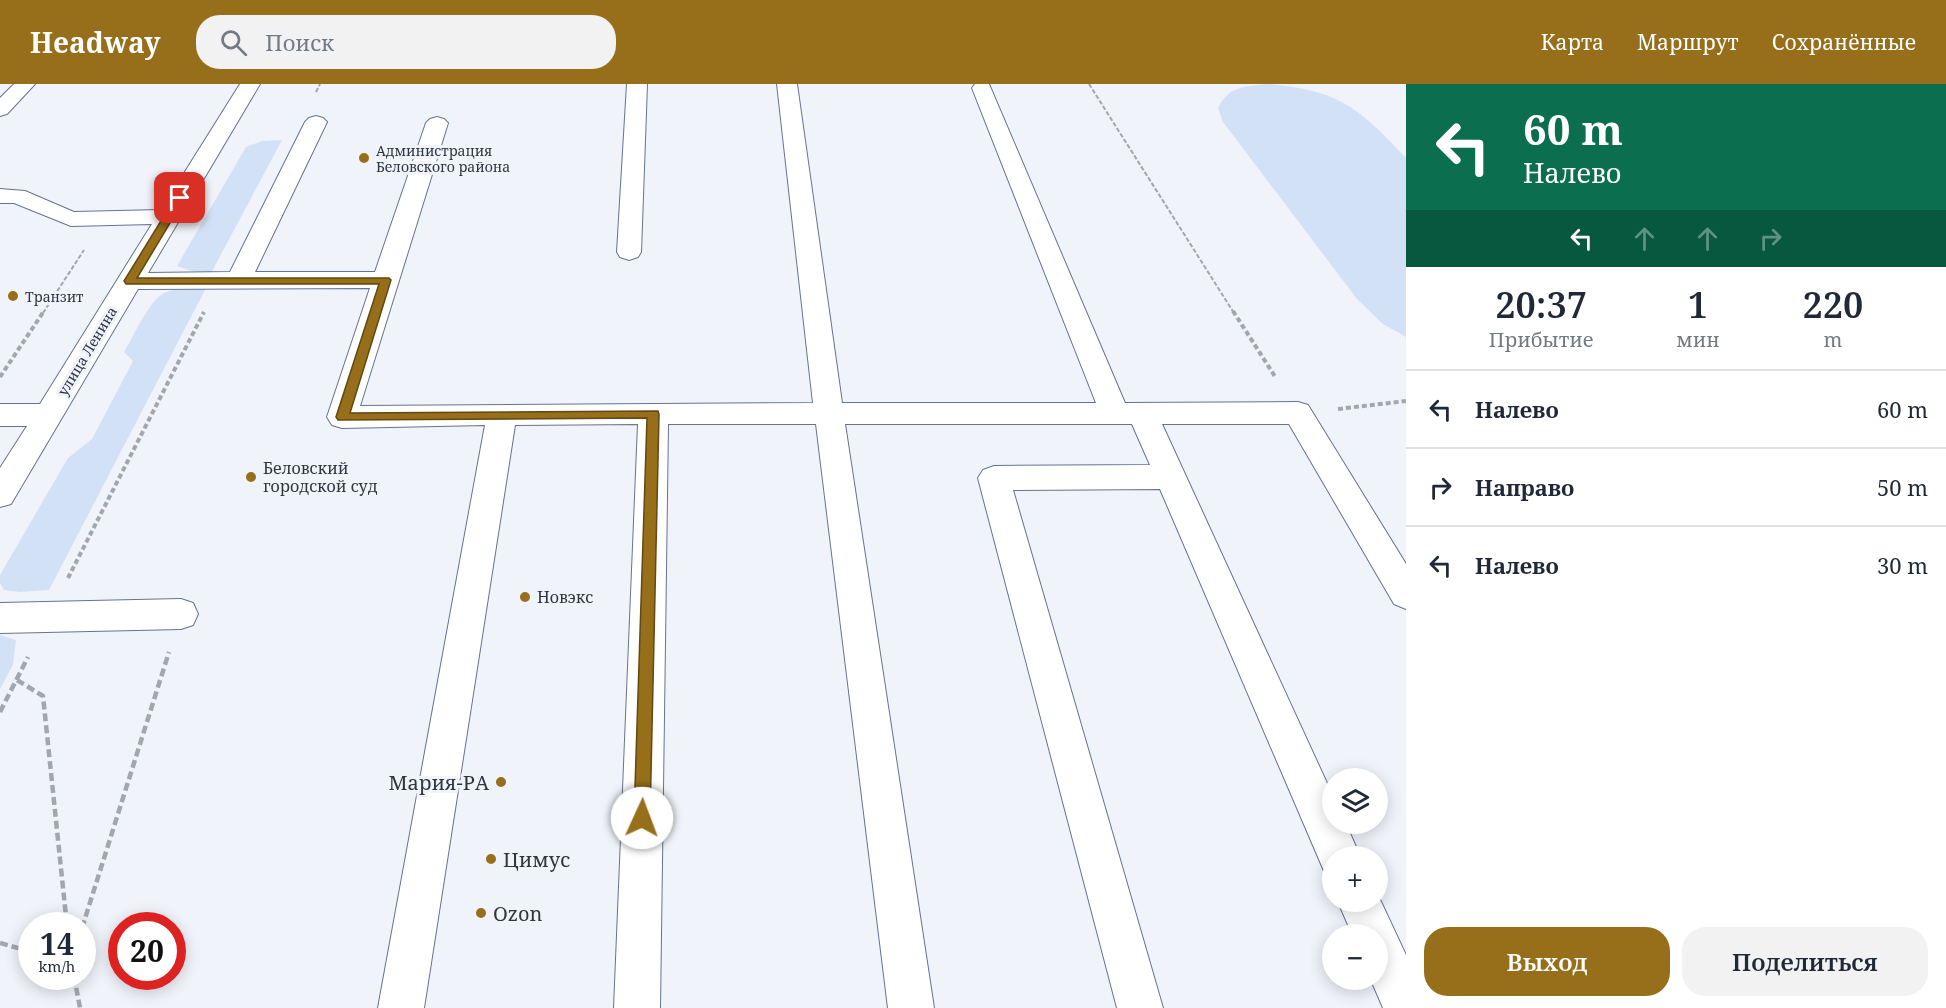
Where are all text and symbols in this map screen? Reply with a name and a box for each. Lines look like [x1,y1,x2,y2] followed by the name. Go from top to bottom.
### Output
[196,15,616,69] search box
[30,23,160,61] text: Headway
[217,26,250,59] icon: search
[265,27,334,57] text: Поиск
[1541,28,1604,56] text: Карта
[1637,28,1739,56] text: Маршрут
[1772,28,1916,56] text: Сохранённые
[1523,100,1623,157] text: 60 m
[1424,108,1502,186] icon: left
[376,141,510,176] place label: Администрация Беловского района
[357,151,371,165] marker: Администрация Беловского района
[1523,154,1621,191] text: Налево
[154,172,205,223] pin
[163,181,196,214] icon: arrive
[1565,222,1598,255] icon: left
[1628,222,1661,255] icon: ahead
[1691,222,1724,255] icon: ahead
[1754,222,1787,255] icon: right
[1495,280,1587,329] text: 20:37
[1688,280,1708,329] text: 1
[1802,280,1863,329] text: 220
[25,287,84,306] place label: Транзит
[6,289,20,303] marker: Транзит
[53,303,121,399] street label: улица Ленина
[1489,326,1594,353] text: Прибытие
[1676,326,1720,353] text: мин
[1823,326,1842,353] text: m
[1424,393,1457,426] icon: left
[1475,394,1559,424] text: Налево
[1877,394,1928,424] text: 60 m
[263,457,378,497] place label: Беловский городской суд
[244,470,258,484] marker: Беловский городской суд
[1424,471,1457,504] icon: right
[1475,472,1574,502] text: Направо
[1877,472,1928,502] text: 50 m
[1424,549,1457,582] icon: left
[1475,550,1559,580] text: Налево
[1877,550,1928,580] text: 30 m
[537,586,593,608] place label: Новэкс
[518,590,532,604] marker: Новэкс
[1322,768,1388,990] map controls
[1322,768,1388,834] button: layers
[388,769,490,796] place label: Мария-РА
[494,775,508,789] marker: Мария-РА
[610,786,674,850] position arrow
[503,846,570,873] place label: Цимус
[1322,846,1388,912] button: +
[484,852,498,866] marker: Цимус
[493,900,543,927] place label: Ozon
[474,906,488,920] marker: Ozon
[108,912,186,990] speed limit sign: 20
[40,923,74,964] text: 14
[1322,924,1388,990] button: −
[1424,927,1670,996] button: Выход
[1682,927,1928,996] button: Поделиться
[39,956,75,976] text: km/h

